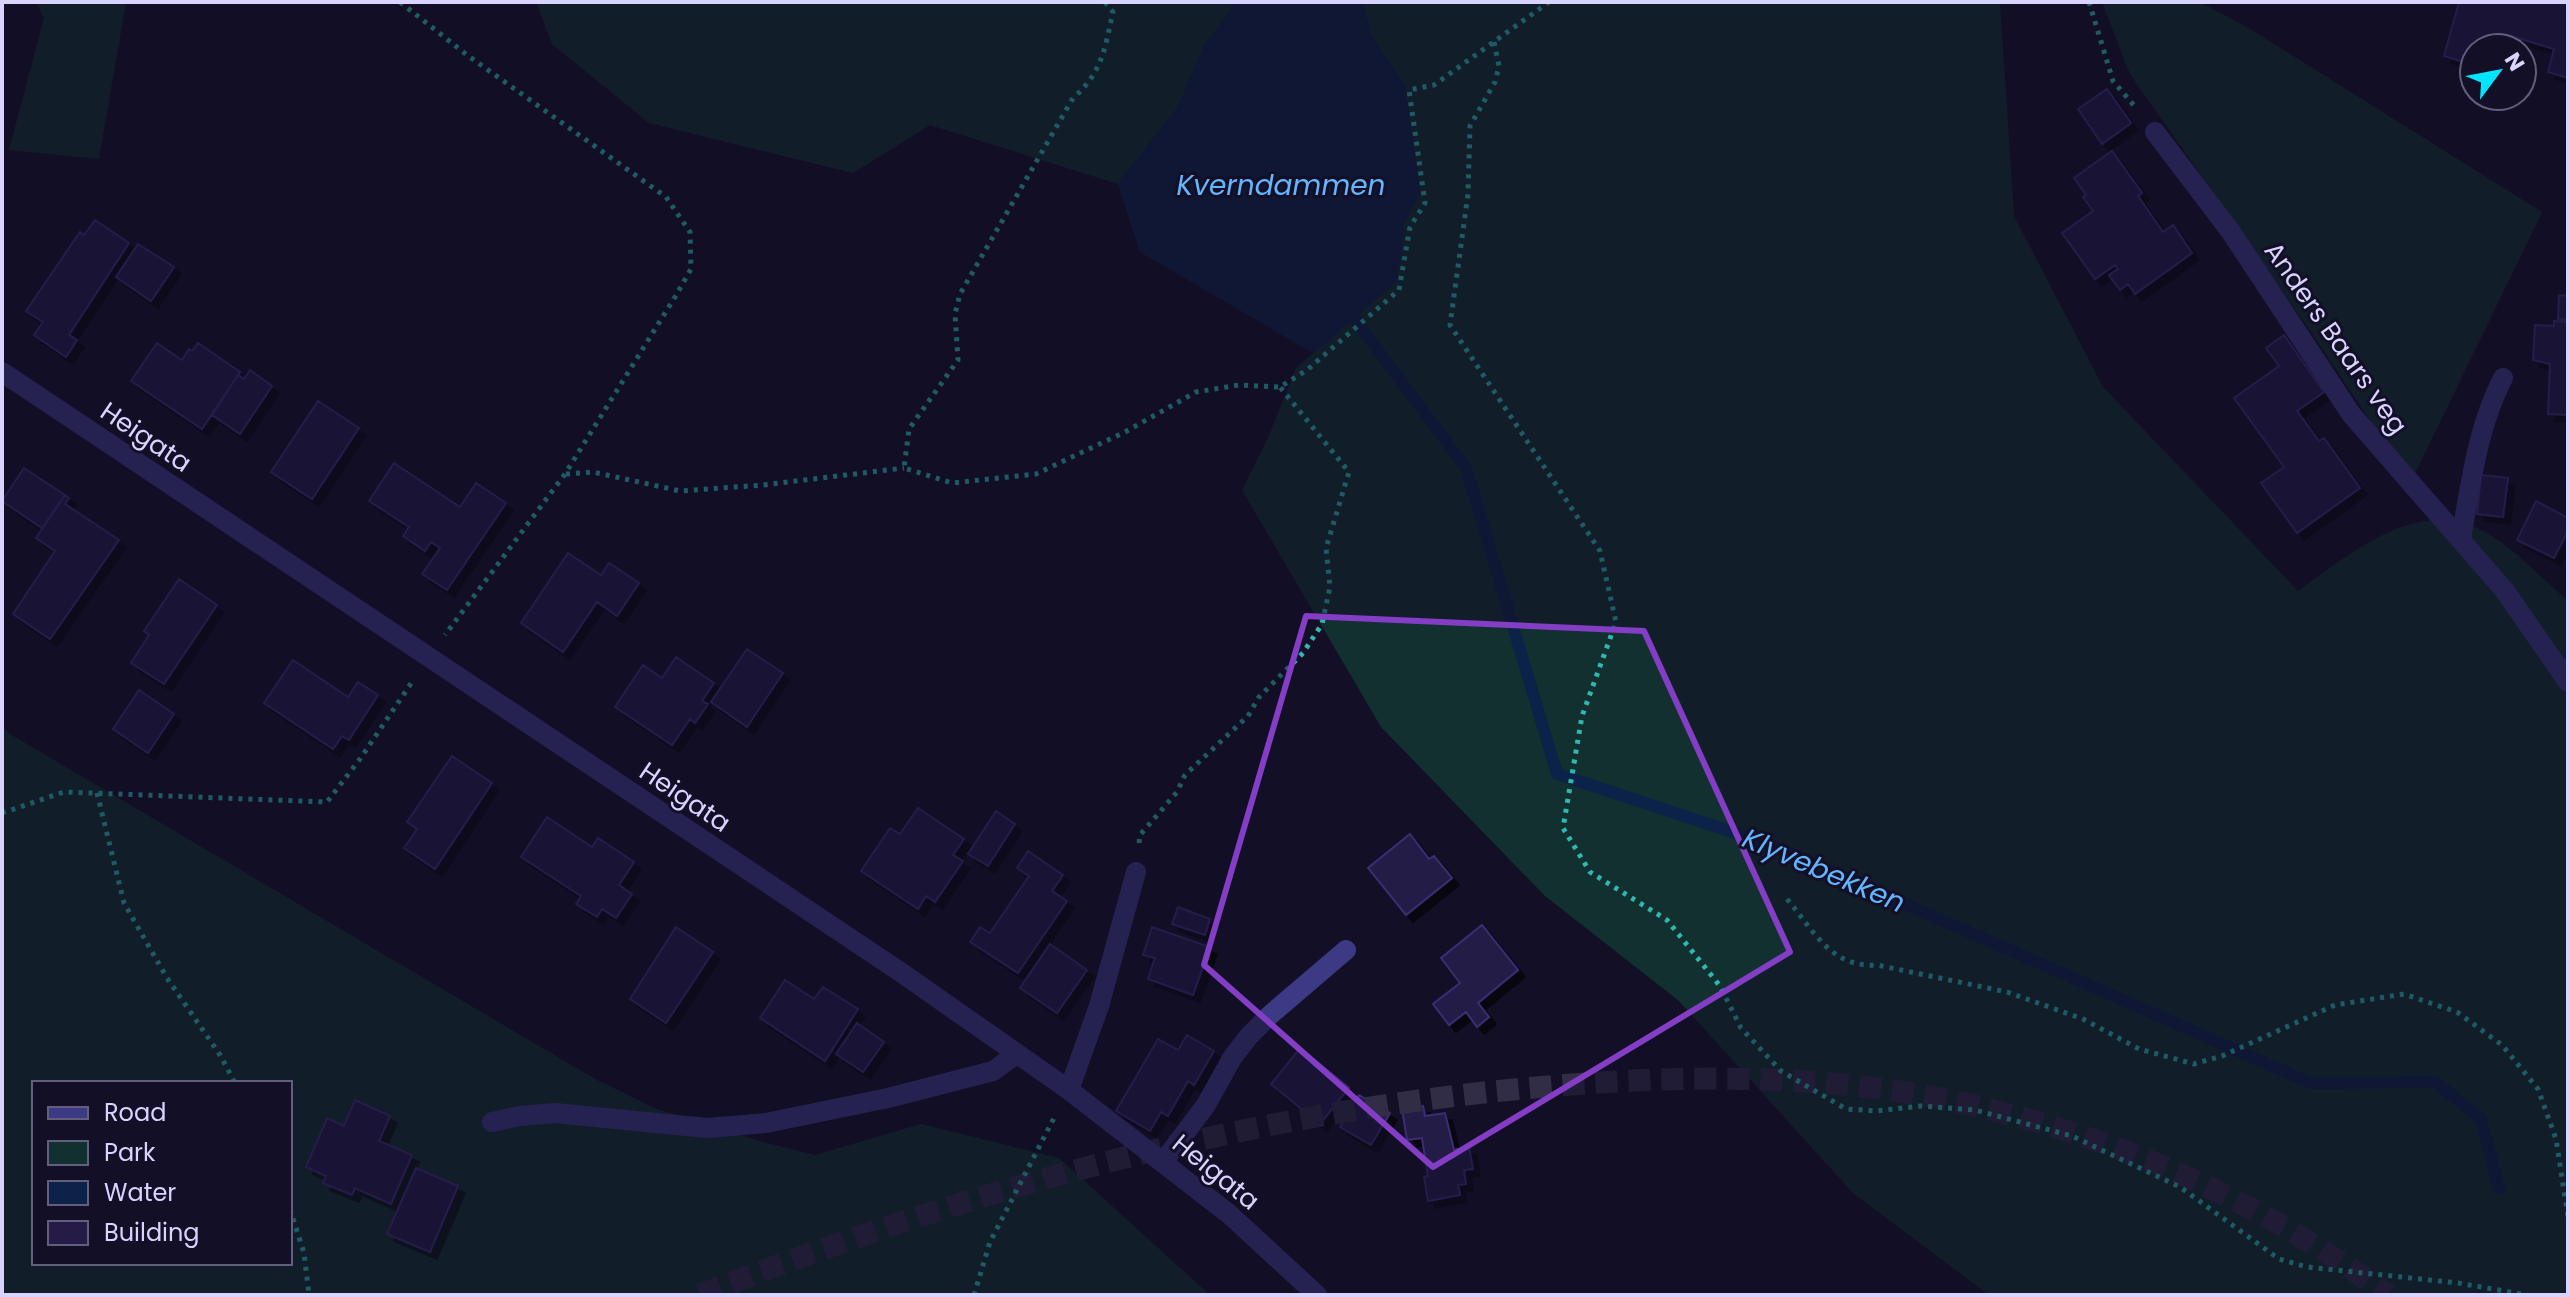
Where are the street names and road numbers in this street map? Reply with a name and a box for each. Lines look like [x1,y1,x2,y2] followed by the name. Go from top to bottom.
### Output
[2256,234,2416,442] street label: Anders Baars veg
[93,393,199,481] street label: Heigata
[632,753,738,841] street label: Heigata
[1165,1126,1267,1218] street label: Heigata

